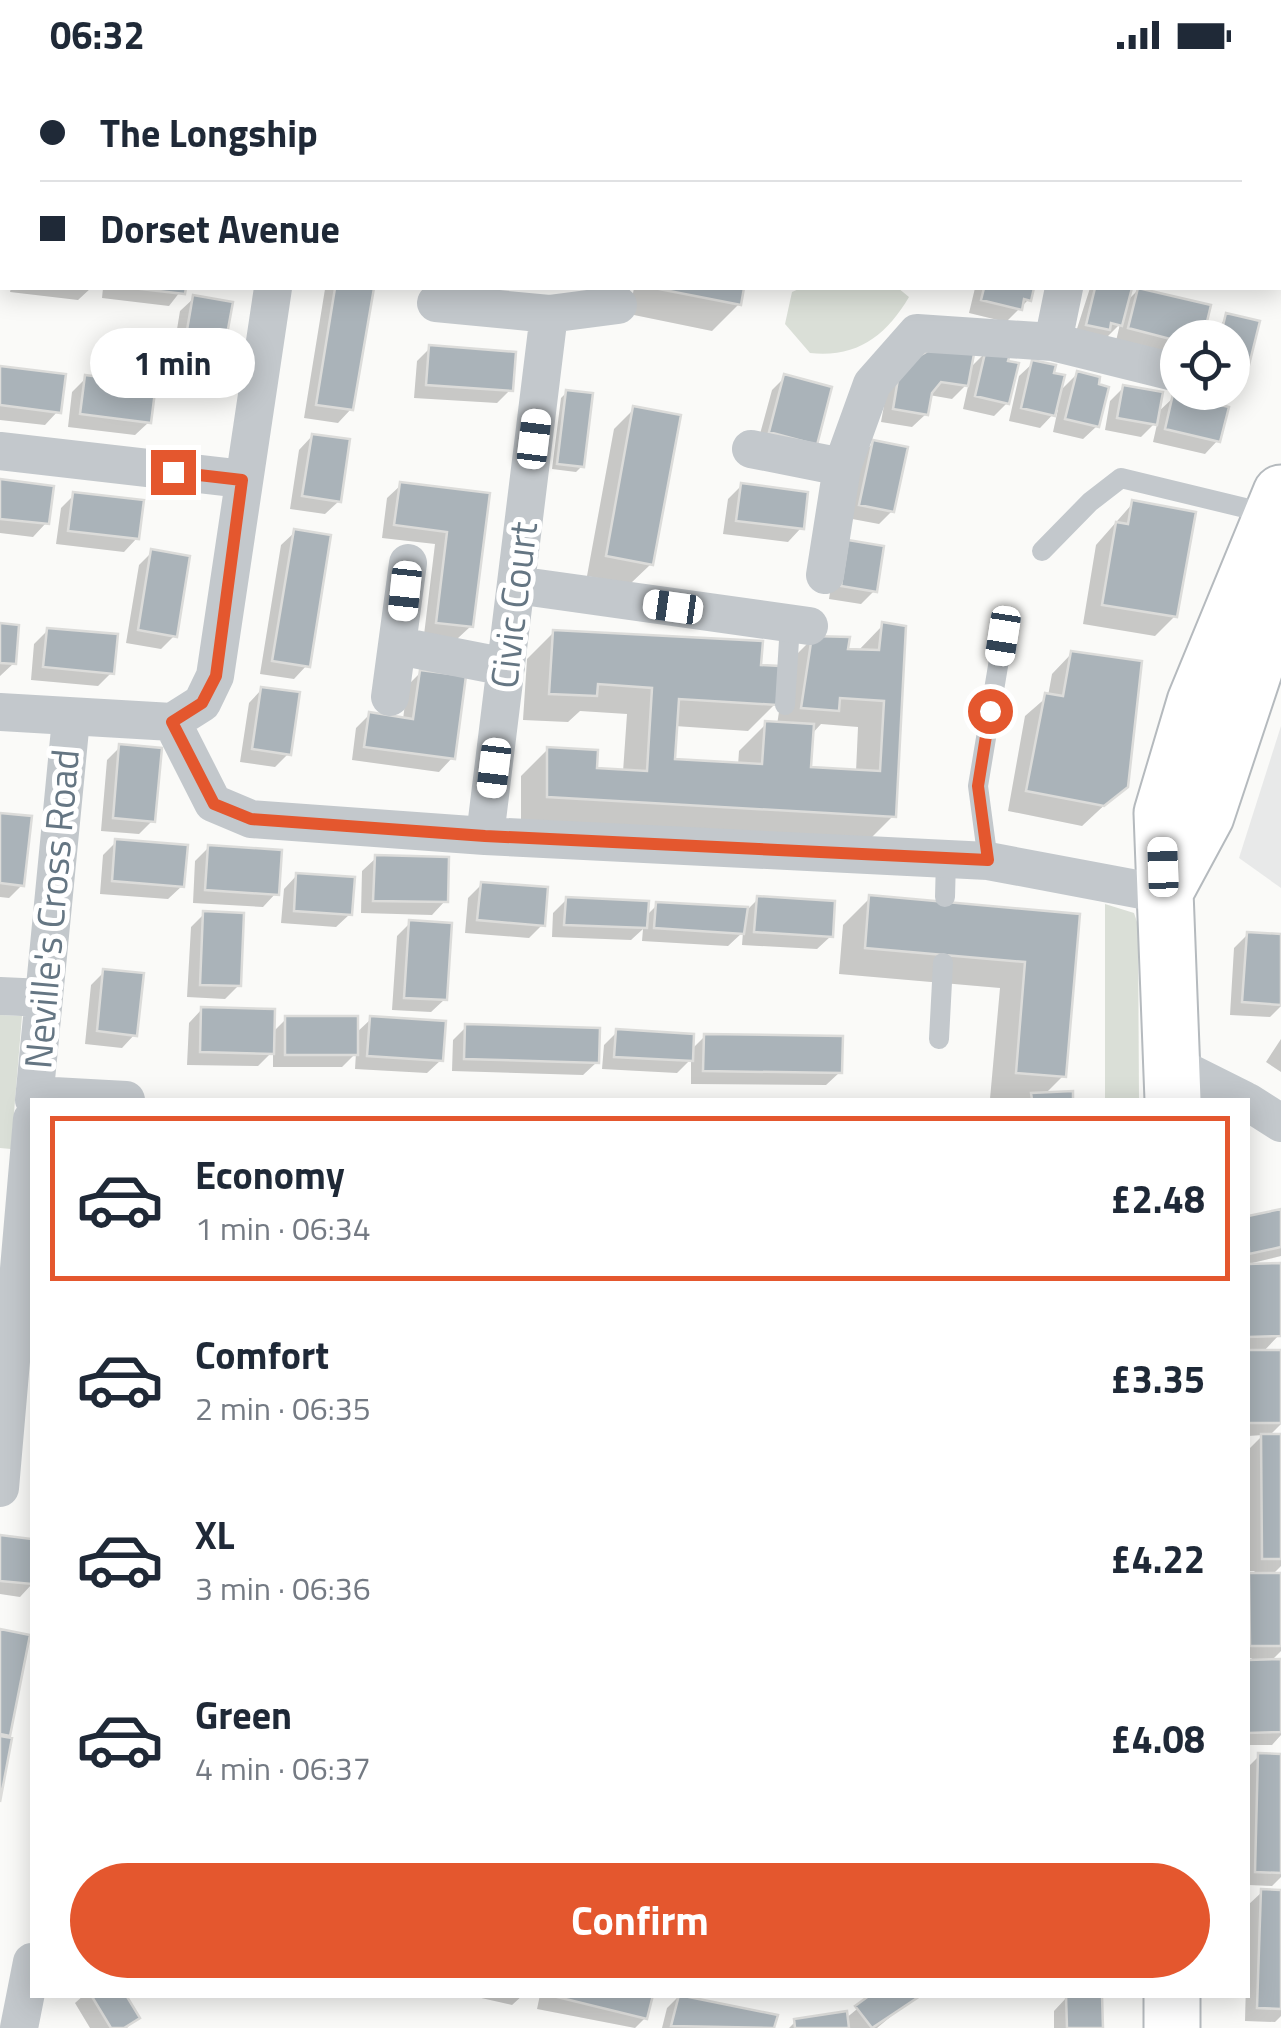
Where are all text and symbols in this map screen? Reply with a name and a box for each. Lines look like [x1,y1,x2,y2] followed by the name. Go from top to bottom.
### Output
[50,6,145,64] text: 06:32
[100,104,318,162] text: The Longship
[100,200,340,258] text: Dorset Avenue
[1160,320,1250,410] map controls
[1160,320,1250,410] button: locate
[90,327,256,397] callout: 1 min
[134,339,211,387] text: 1 min
[515,407,553,471] car
[151,450,196,495] route end
[474,518,552,692] street label: Civic Court
[387,560,423,622] car
[641,588,705,626] car
[983,604,1023,668] car
[968,689,1013,734] route start
[475,736,513,800] car
[8,747,94,1071] street label: Neville's Cross Road
[1147,836,1179,898] car
[195,1146,345,1204] text: Economy
[75,1154,165,1244] icon: car
[1110,1170,1205,1228] text: £2.48
[195,1204,371,1252] text: 1 min · 06:34
[195,1326,329,1384] text: Comfort
[75,1334,165,1424] icon: car
[1110,1350,1205,1408] text: £3.35
[195,1384,371,1432] text: 2 min · 06:35
[195,1506,235,1564] text: XL
[75,1514,165,1604] icon: car
[1110,1530,1205,1588] text: £4.22
[195,1564,371,1612] text: 3 min · 06:36
[195,1686,292,1744] text: Green
[75,1694,165,1784] icon: car
[1110,1710,1205,1768] text: £4.08
[195,1744,371,1792] text: 4 min · 06:37
[70,1863,1210,1978] button: Confirm

